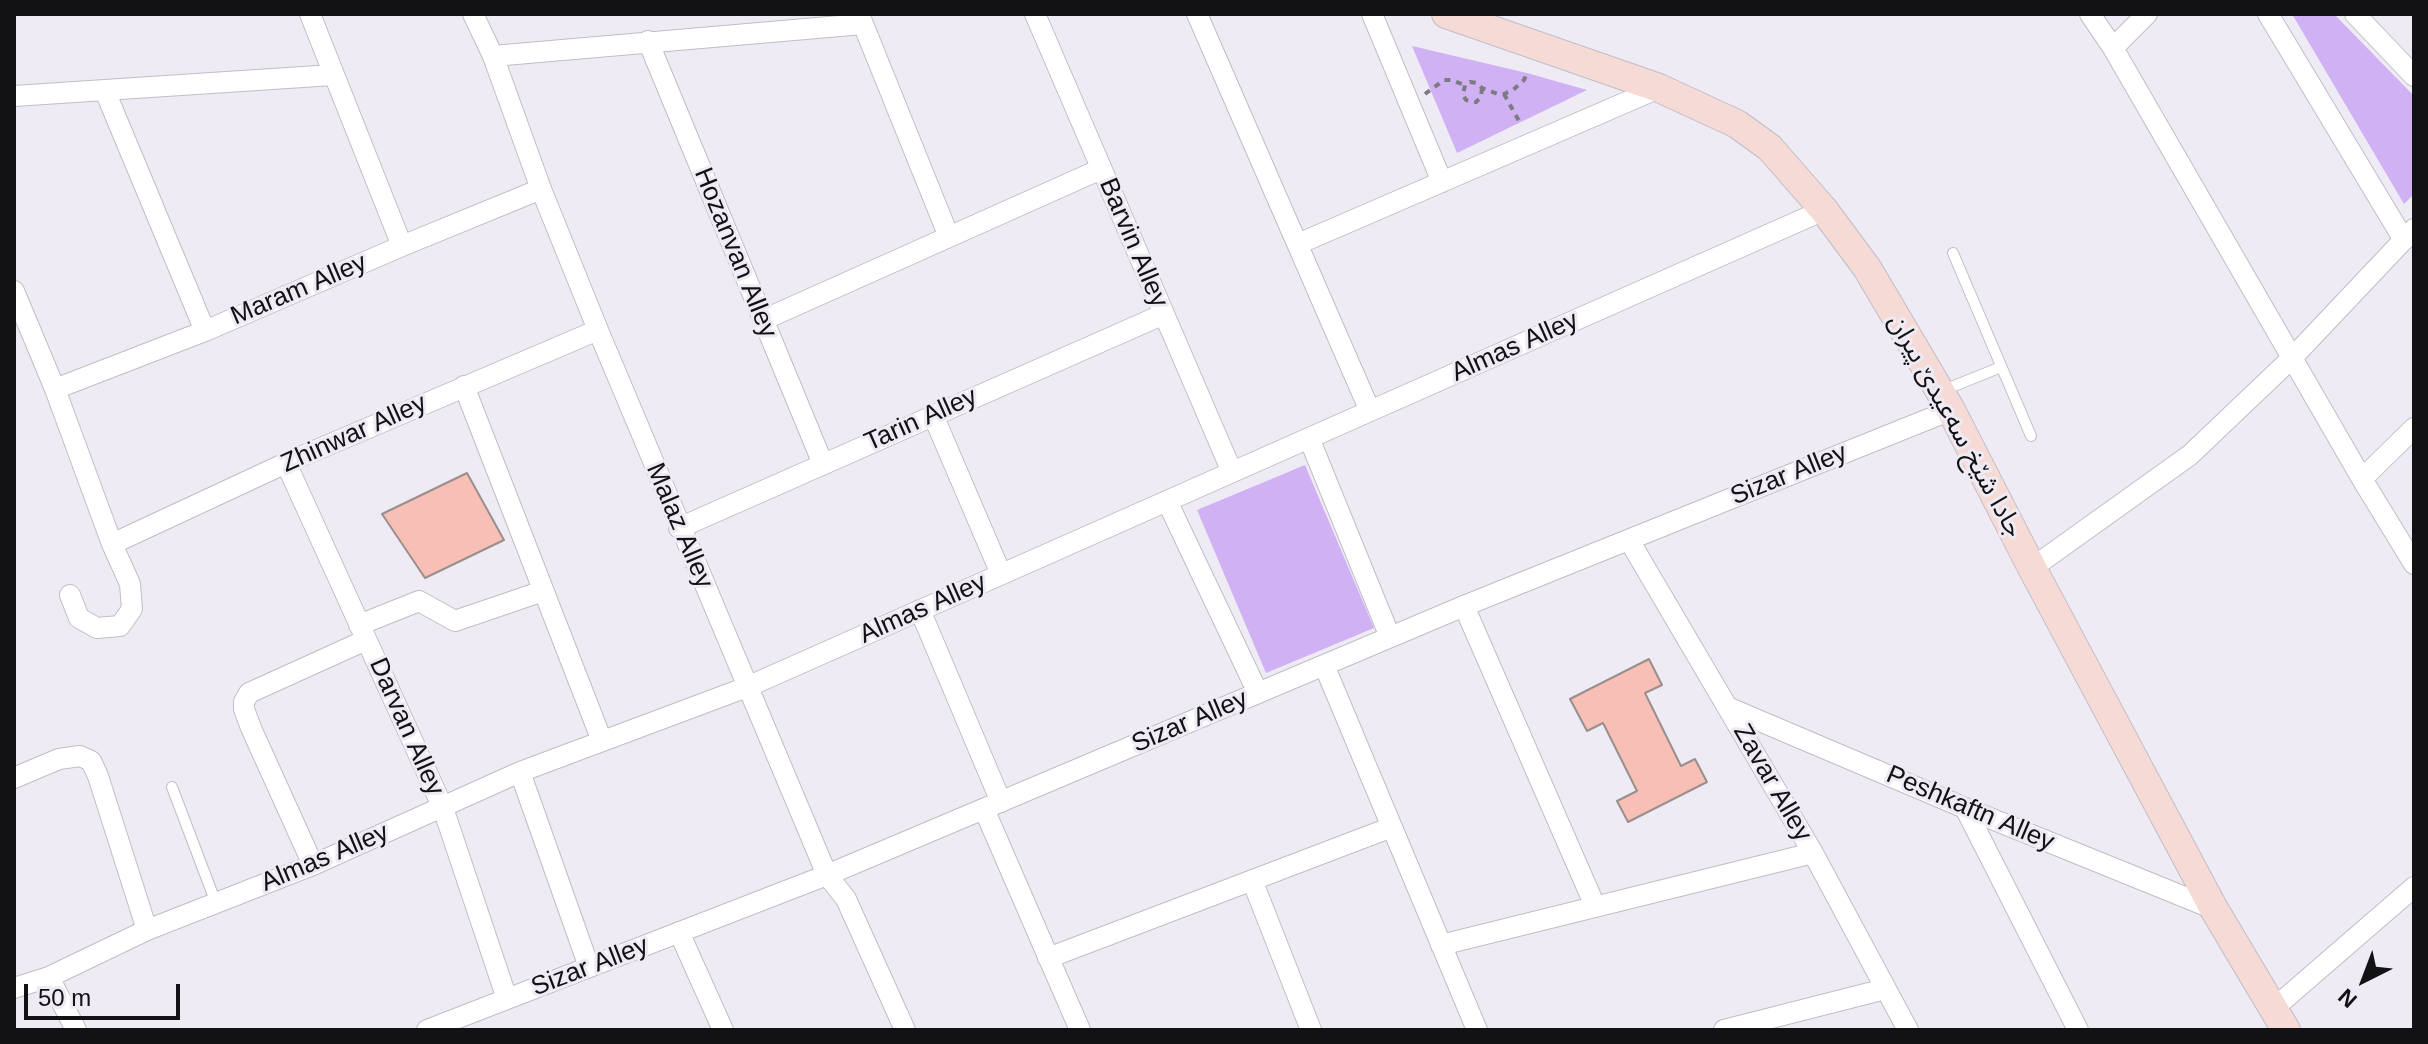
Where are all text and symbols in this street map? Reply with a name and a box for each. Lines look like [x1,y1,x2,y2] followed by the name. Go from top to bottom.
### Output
[687,163,783,343] street label: Hozanvan Alley
[1092,174,1174,312] street label: Barvin Alley
[226,247,372,333] street label: Maram Alley
[1447,305,1583,389] street label: Almas Alley
[1881,309,2029,543] street label: جادا شێخ سەعیدێ پیران
[860,381,982,459] street label: Tarin Alley
[276,388,432,480] street label: Zhinwar Alley
[1726,438,1852,512] street label: Sizar Alley
[639,459,719,593] street label: Malaz Alley
[855,567,991,651] street label: Almas Alley
[362,653,450,801] street label: Darvan Alley
[1127,684,1253,760] street label: Sizar Alley
[1726,719,1818,847] street label: Zavar Alley
[1881,760,2059,858] street label: Peshkaftn Alley
[256,817,394,899] street label: Almas Alley
[527,930,653,1004] street label: Sizar Alley
[2324,940,2404,1020] north arrow
[28,968,184,1018] scale bar
[38,984,91,1011] text: 50 m
[2333,984,2362,1013] text: N

